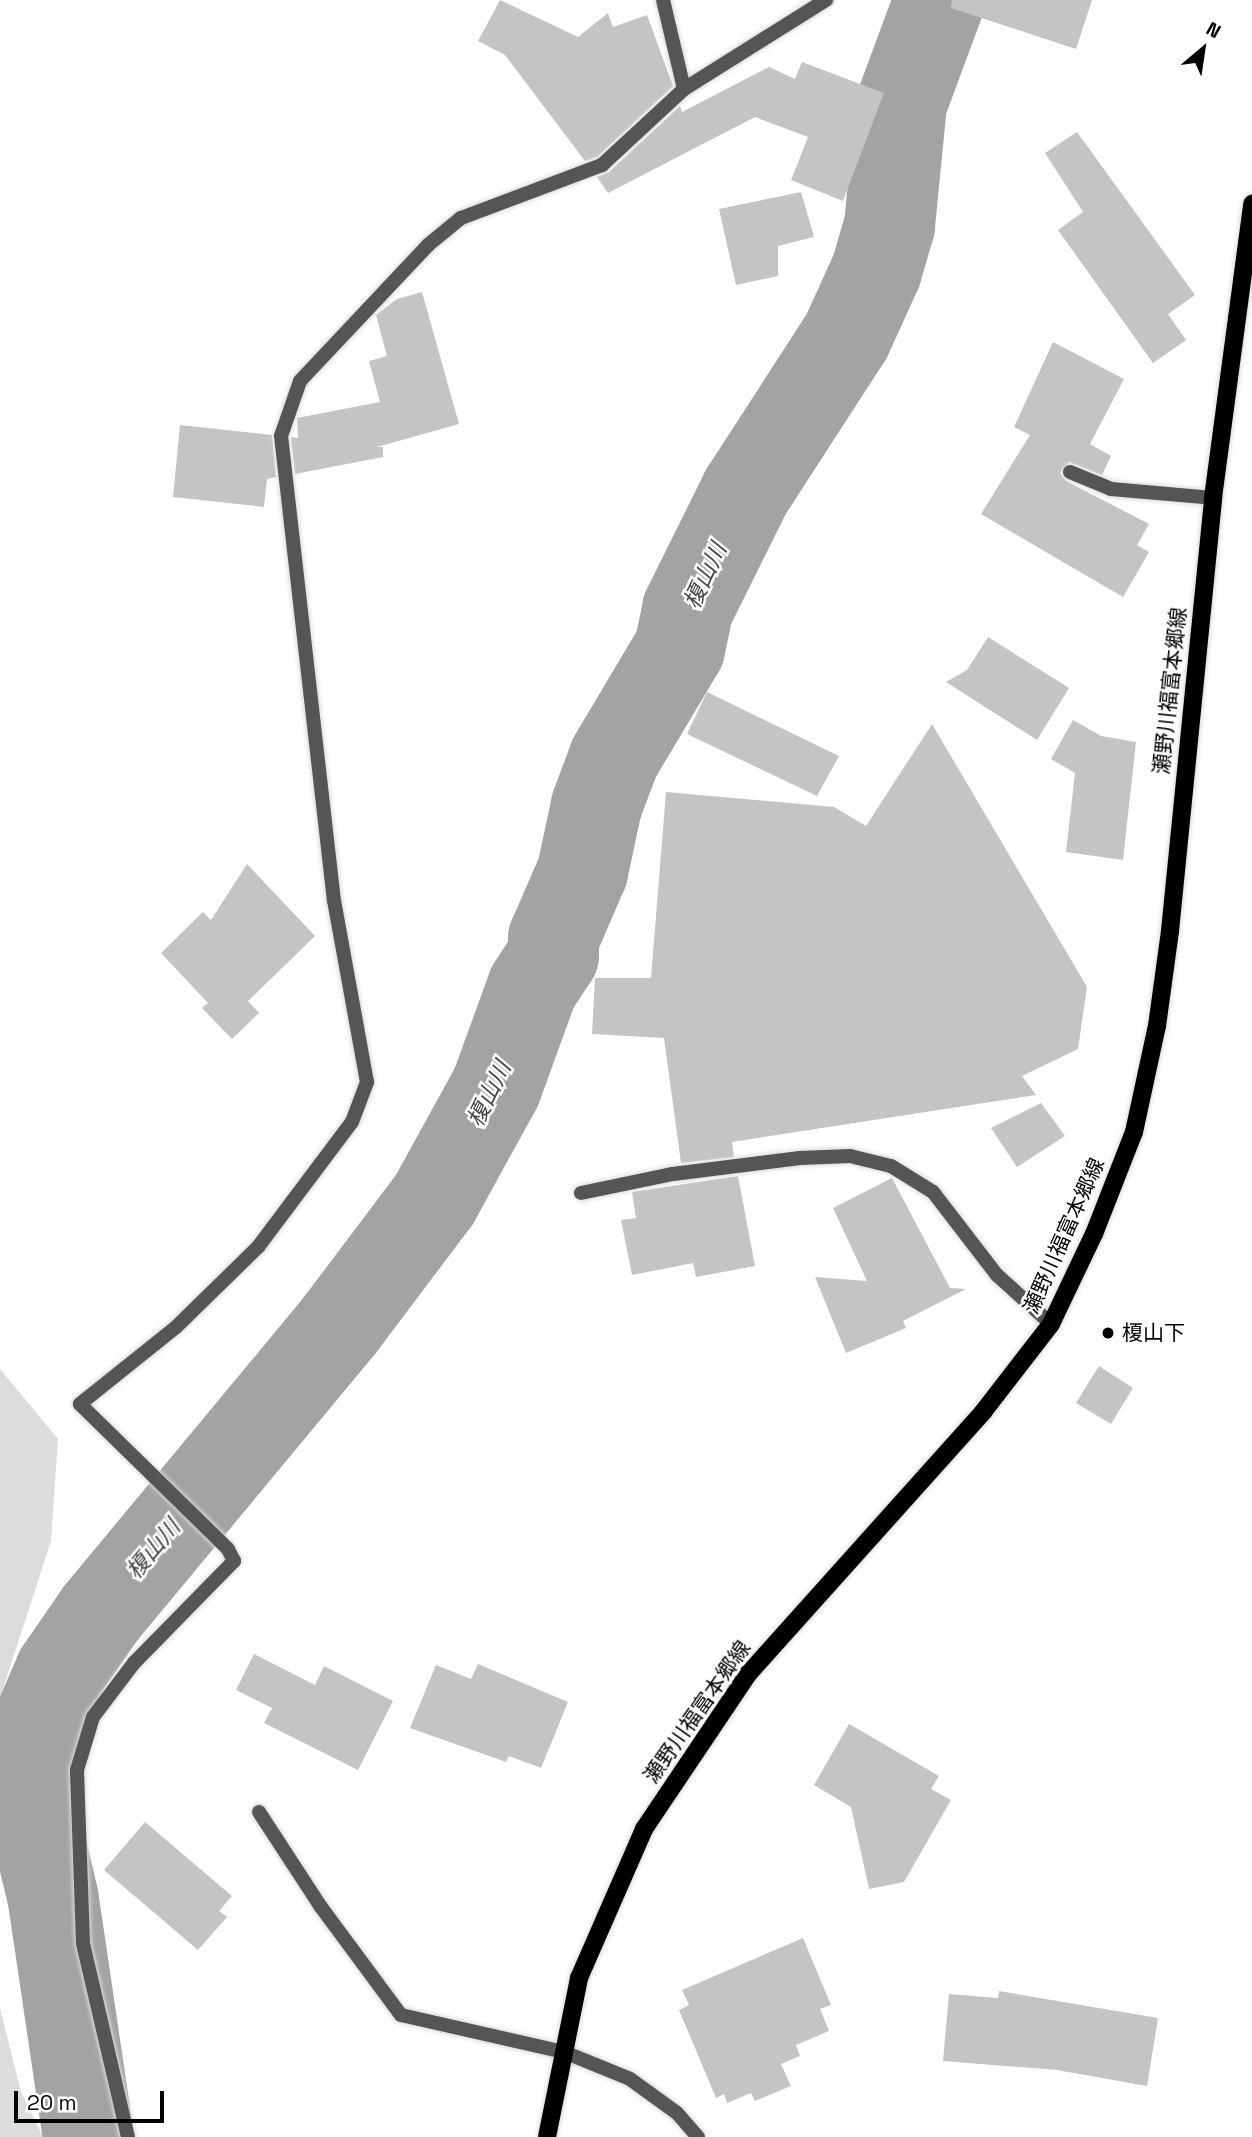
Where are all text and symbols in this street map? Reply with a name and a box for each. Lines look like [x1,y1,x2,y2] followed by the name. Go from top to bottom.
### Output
[1168,14,1238,84] north arrow
[1202,16,1225,44] text: N
[678,539,732,613] water label: 榎山川
[1149,606,1191,776] street label: 瀬野川福富本郷線
[461,1057,517,1131] water label: 榎山川
[1018,1154,1110,1318] street label: 瀬野川福富本郷線
[1122,1320,1185,1346] place label: 榎山下
[1100,1325,1116,1341] marker: 榎山下
[120,1514,186,1584] water label: 榎山川
[638,1636,756,1788] street label: 瀬野川福富本郷線
[18,2078,168,2122] scale bar
[27,2089,77,2116] text: 20 m

